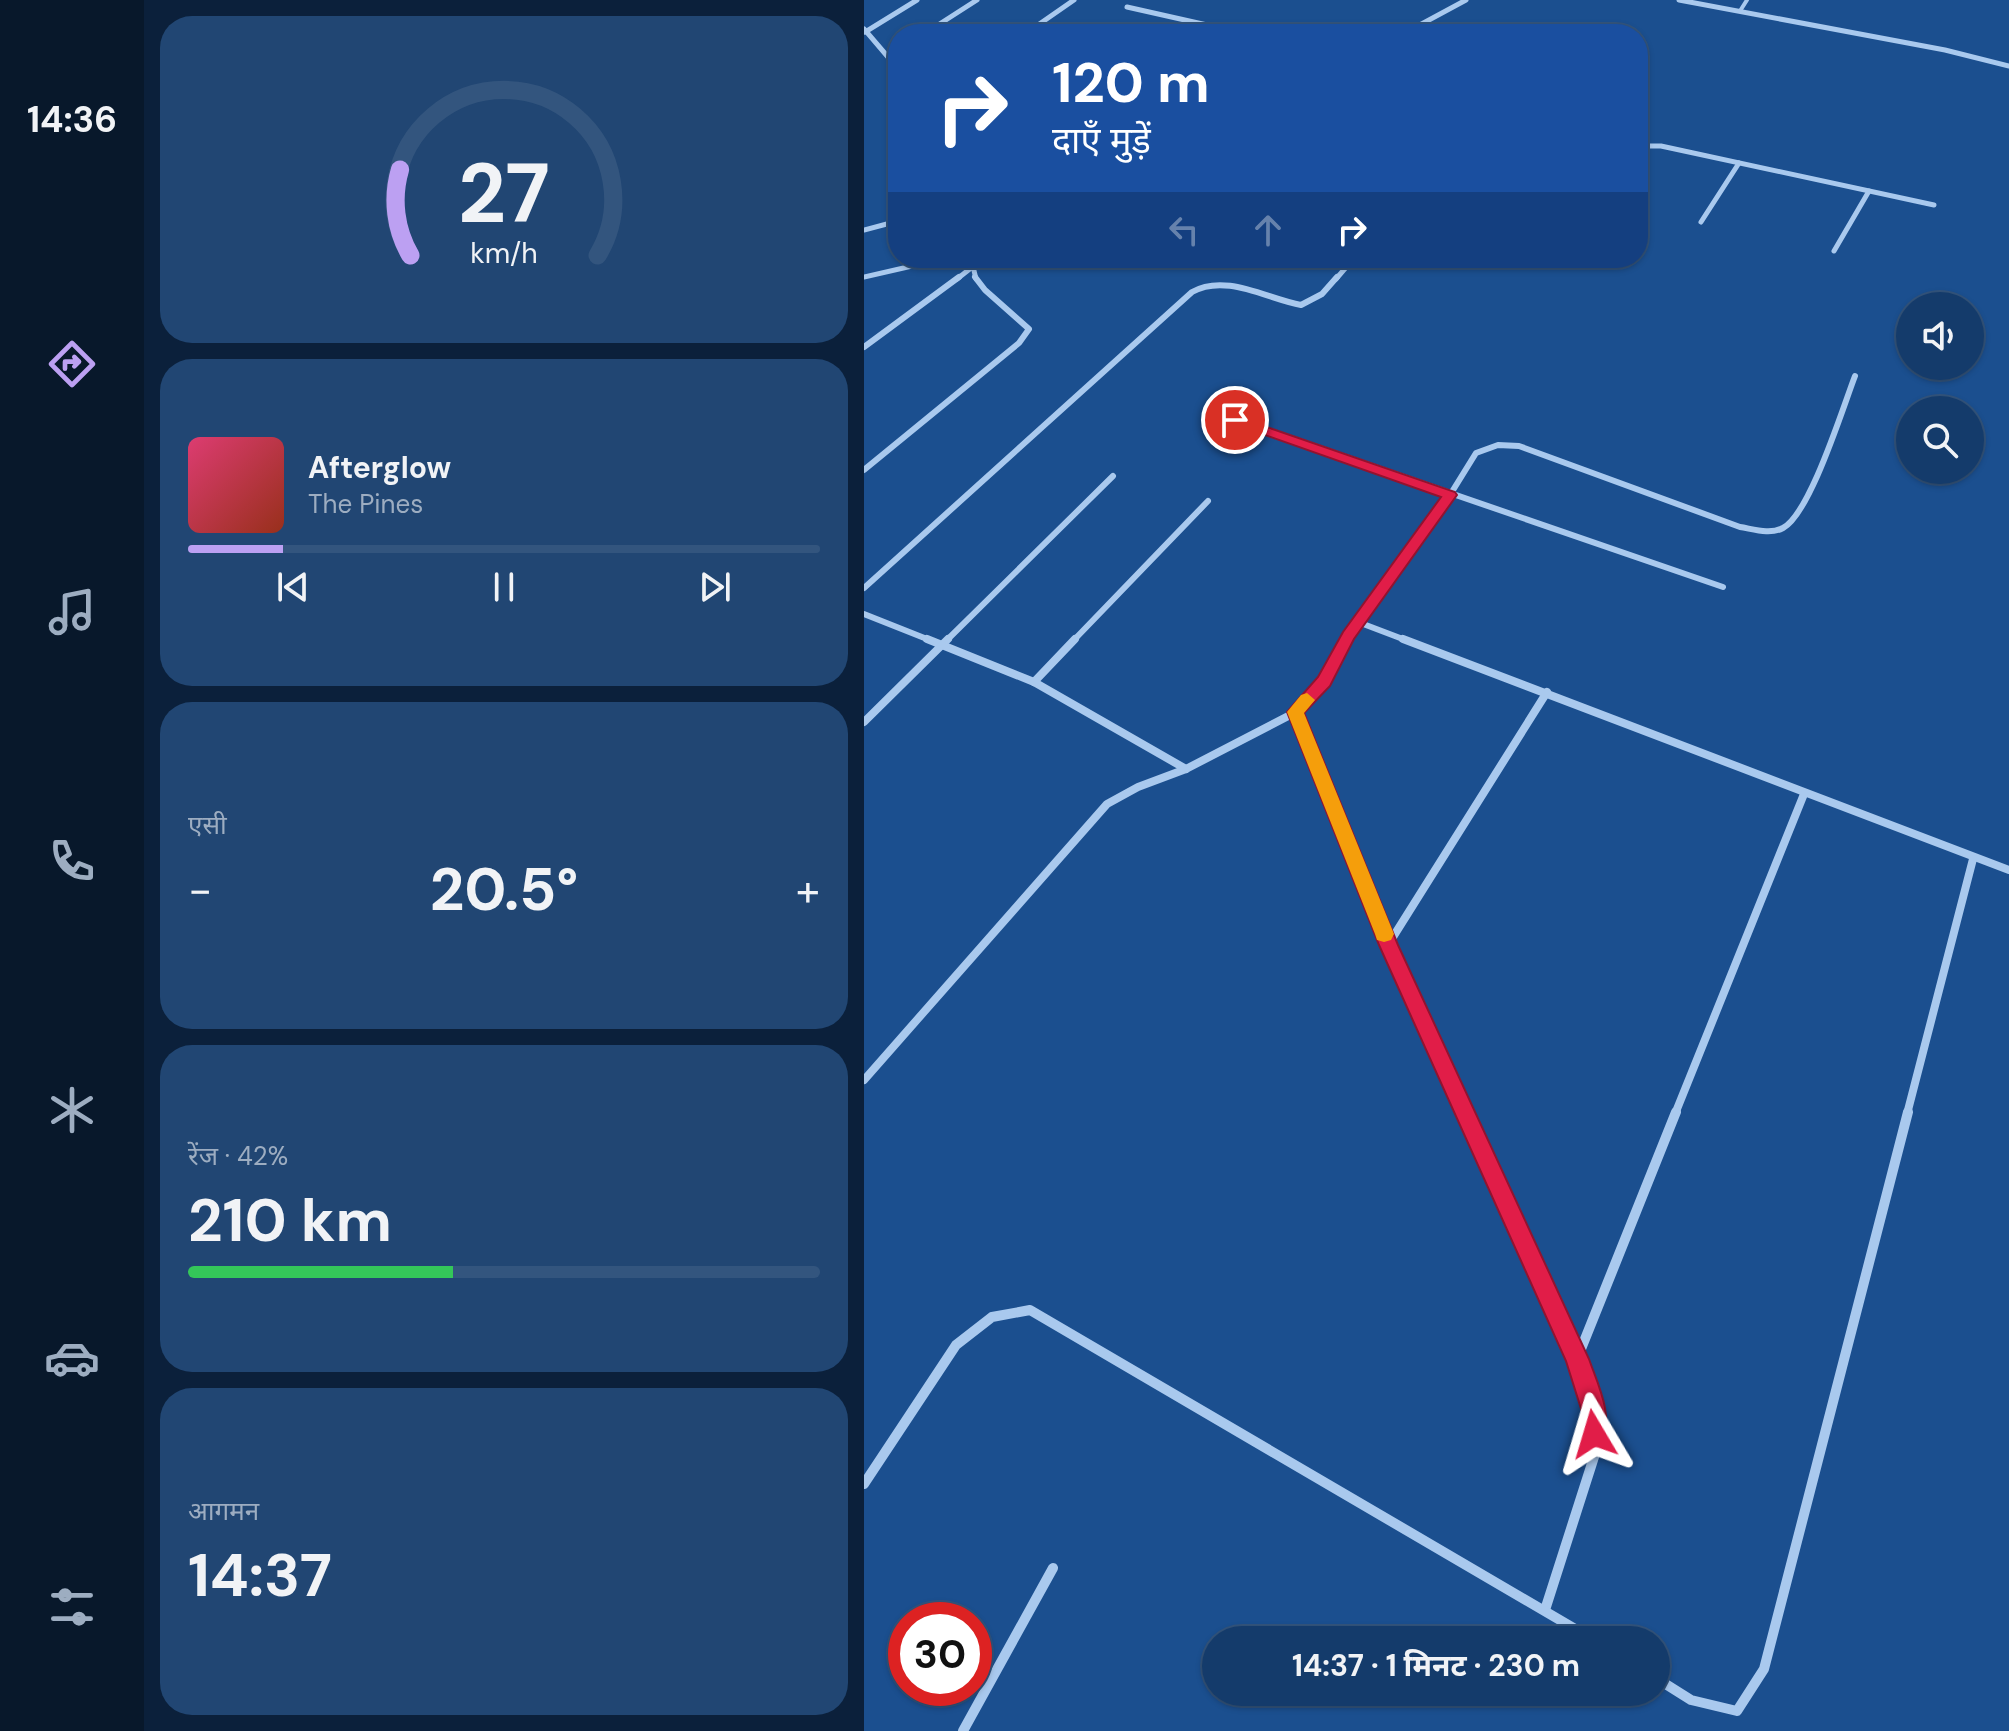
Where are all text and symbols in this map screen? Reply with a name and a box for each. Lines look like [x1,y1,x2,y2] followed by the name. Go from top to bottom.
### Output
[1052,46,1210,119] text: 120 m
[920,56,1024,160] icon: right
[27,96,117,143] text: 14:36
[1052,117,1151,164] text: दाएँ मुड़ें
[458,138,550,247] text: 27
[1162,208,1206,252] icon: left
[1246,208,1290,252] icon: ahead
[1330,208,1374,252] icon: right
[470,235,538,272] text: km/h
[1896,292,1984,484] map controls
[1896,292,1984,380] button: sound
[44,336,100,392] icon: directions
[1201,386,1269,454] pin
[1896,396,1984,484] button: search
[1213,398,1257,442] icon: arrive
[308,448,451,487] text: Afterglow
[308,487,423,521] text: The Pines
[271,565,315,609] icon: previous
[482,565,526,609] icon: pause
[693,565,737,609] icon: next
[44,584,100,640] icon: music
[188,808,227,842] text: एसी
[44,833,100,889] icon: phone
[430,850,578,929] text: 20.5°
[188,861,212,919] text: −
[796,861,820,919] text: +
[44,1082,100,1138] icon: climate
[188,1139,288,1173] text: रेंज · 42%
[188,1181,392,1260] text: 210 km
[44,1330,100,1386] icon: car
[1552,1392,1636,1476] position arrow
[188,1494,259,1528] text: आगमन
[188,1536,332,1615] text: 14:37
[44,1579,100,1635] icon: filters
[888,1602,992,1706] speed limit sign: 30
[1292,1646,1580,1685] text: 14:37 · 1 मिनट · 230 m

